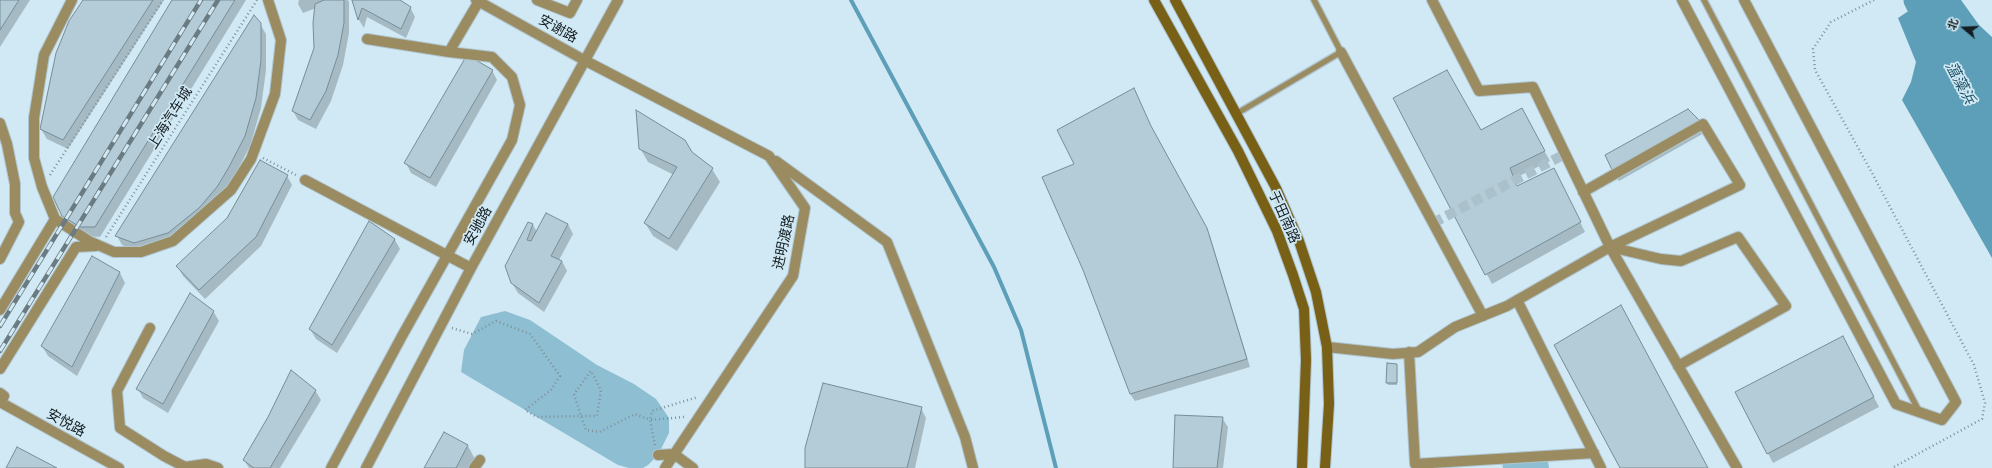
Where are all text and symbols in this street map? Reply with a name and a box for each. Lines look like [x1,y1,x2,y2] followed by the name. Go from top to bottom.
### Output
[1944,8,1984,48] north arrow
[536,11,580,47] street label: 安谢路
[1944,17,1961,32] text: 北
[1941,59,1979,107] water label: 蕰藻浜
[144,84,196,152] street label: 上海汽车城
[1265,188,1303,246] street label: 于田南路
[460,204,496,248] street label: 安驰路
[770,213,798,271] street label: 进明渡路
[44,405,88,441] street label: 安悦路

